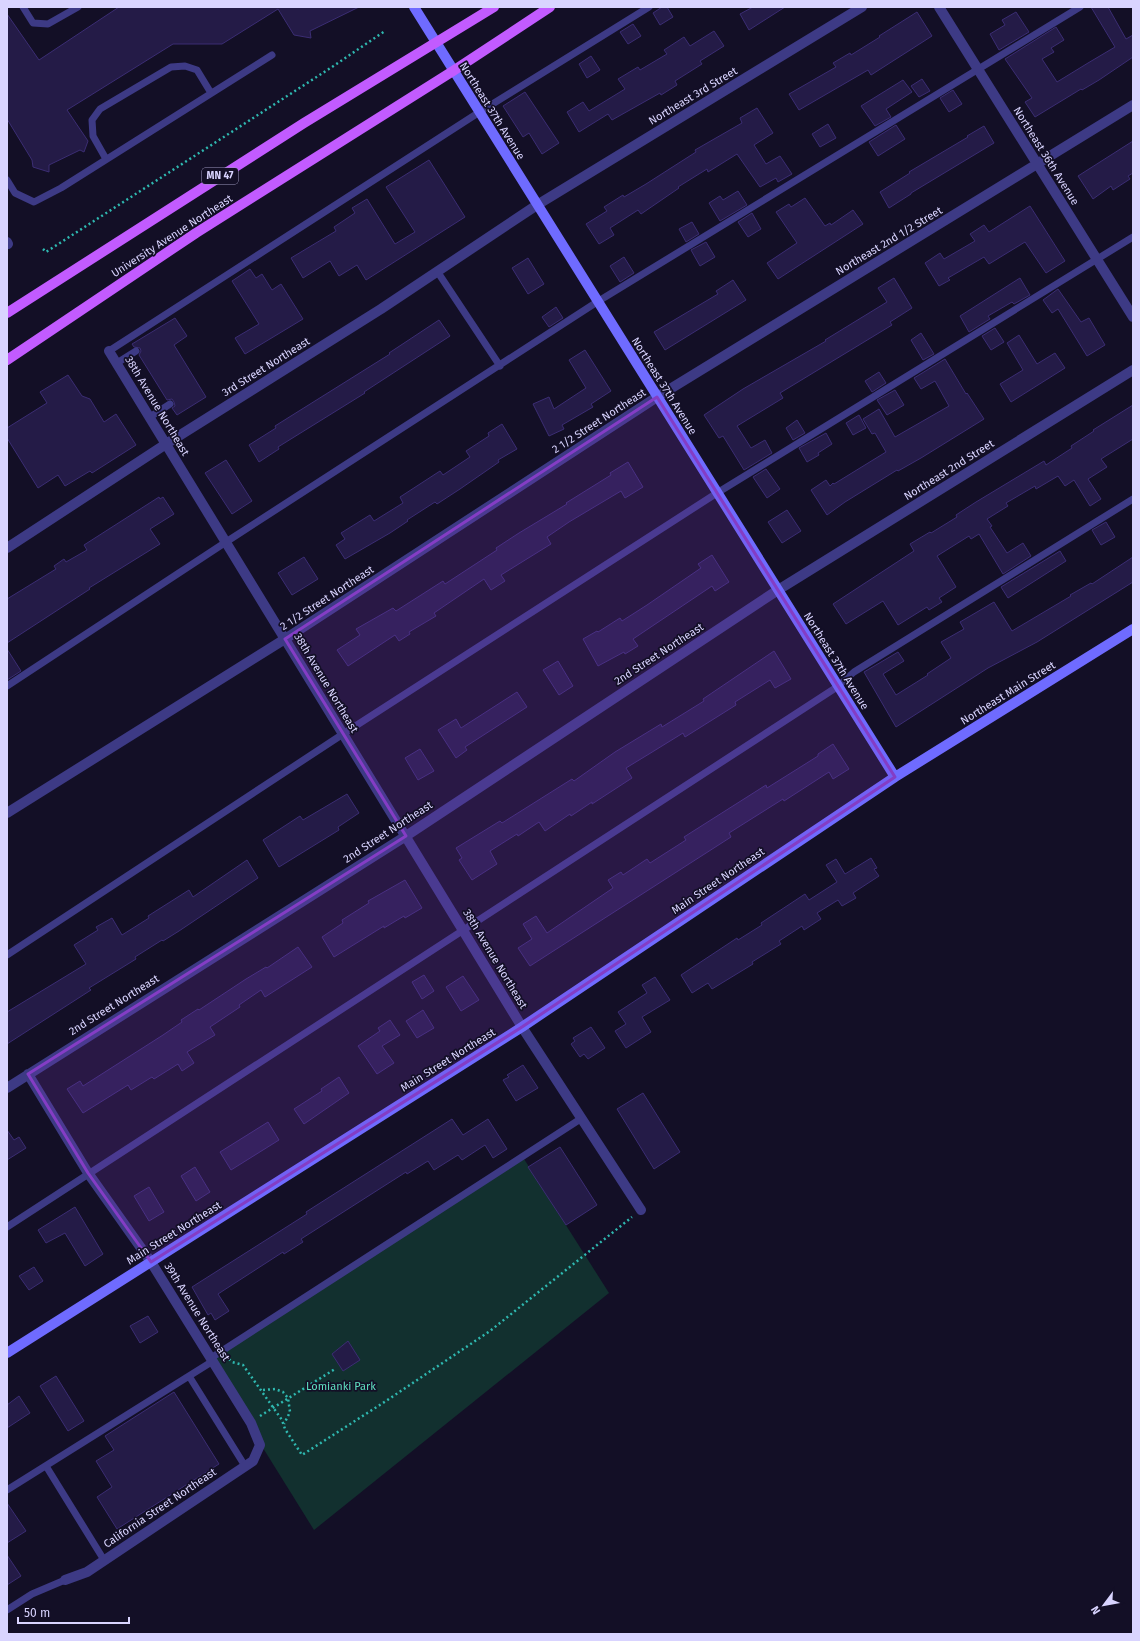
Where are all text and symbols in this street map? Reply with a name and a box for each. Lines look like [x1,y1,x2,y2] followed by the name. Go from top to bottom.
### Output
[457,60,527,162] street label: Northeast 37th Avenue
[646,64,740,128] street label: Northeast 3rd Street
[1010,104,1082,208] street label: Northeast 36th Avenue
[202,168,238,184] road number: MN 47
[109,192,235,280] street label: University Avenue Northeast
[833,204,945,278] street label: Northeast 2nd 1/2 Street
[220,335,312,399] street label: 3rd Street Northeast
[629,335,699,437] street label: Northeast 37th Avenue
[122,354,192,458] street label: 38th Avenue Northeast
[550,386,648,456] street label: 2 1/2 Street Northeast
[902,437,996,503] street label: Northeast 2nd Street
[278,563,376,633] street label: 2 1/2 Street Northeast
[801,610,871,712] street label: Northeast 37th Avenue
[612,620,706,688] street label: 2nd Street Northeast
[291,631,361,735] street label: 38th Avenue Northeast
[958,659,1058,727] street label: Northeast Main Street
[341,798,435,866] street label: 2nd Street Northeast
[669,845,767,917] street label: Main Street Northeast
[460,907,530,1011] street label: 38th Avenue Northeast
[67,972,161,1038] street label: 2nd Street Northeast
[398,1026,498,1094] street label: Main Street Northeast
[124,1199,224,1267] street label: Main Street Northeast
[161,1260,233,1364] street label: 39th Avenue Northeast
[306,1380,376,1393] park label: Lomianki Park
[101,1465,219,1551] street label: California Street Northeast
[1084,1585,1124,1625] north arrow
[18,1599,129,1625] scale bar
[1088,1603,1103,1617] text: N
[24,1606,50,1620] text: 50 m

